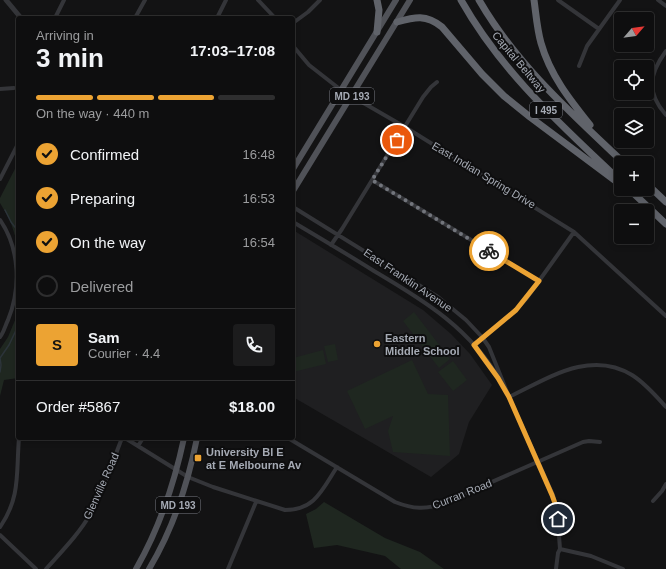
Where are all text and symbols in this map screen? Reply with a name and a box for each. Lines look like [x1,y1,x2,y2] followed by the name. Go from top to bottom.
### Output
[614,12,654,52] north arrow
[614,12,654,244] map controls
[36,28,94,43] text: Arriving in
[490,29,548,95] street label: Capital Beltway
[190,42,275,59] text: 17:03–17:08
[36,43,104,73] text: 3 min
[614,60,654,100] button: locate
[330,88,374,104] road number: MD 193
[530,102,562,118] road number: I 495
[36,106,149,121] text: On the way · 440 m
[614,108,654,148] button: layers
[380,123,414,157] pin
[386,129,408,151] icon: bag
[430,139,538,211] street label: East Indian Spring Drive
[36,143,58,165] icon: check
[70,146,139,163] text: Confirmed
[242,147,275,162] text: 16:48
[614,156,654,196] button: +
[36,187,58,209] icon: check
[70,190,135,207] text: Preparing
[242,191,275,206] text: 16:53
[614,204,654,244] button: −
[36,231,58,253] icon: check
[469,231,509,271] courier
[70,234,146,251] text: On the way
[242,235,275,250] text: 16:54
[478,240,500,262] icon: bike
[362,246,454,314] street label: East Franklin Avenue
[70,278,133,295] text: Delivered
[233,324,275,366] button: phone
[88,329,120,346] text: Sam
[385,332,460,357] place label: Eastern Middle School
[52,336,62,353] text: S
[372,339,382,349] marker: Eastern Middle School
[88,346,160,361] text: Courier · 4.4
[36,398,120,415] text: Order #5867
[229,398,275,415] text: $18.00
[206,446,302,471] place label: University Bl E at E Melbourne Av
[81,451,121,521] street label: Glenville Road
[193,453,203,463] marker: University Bl E at E Melbourne Av
[431,477,493,511] street label: Curran Road
[156,497,200,513] road number: MD 193
[541,502,575,536] pin
[547,508,569,530] icon: home

